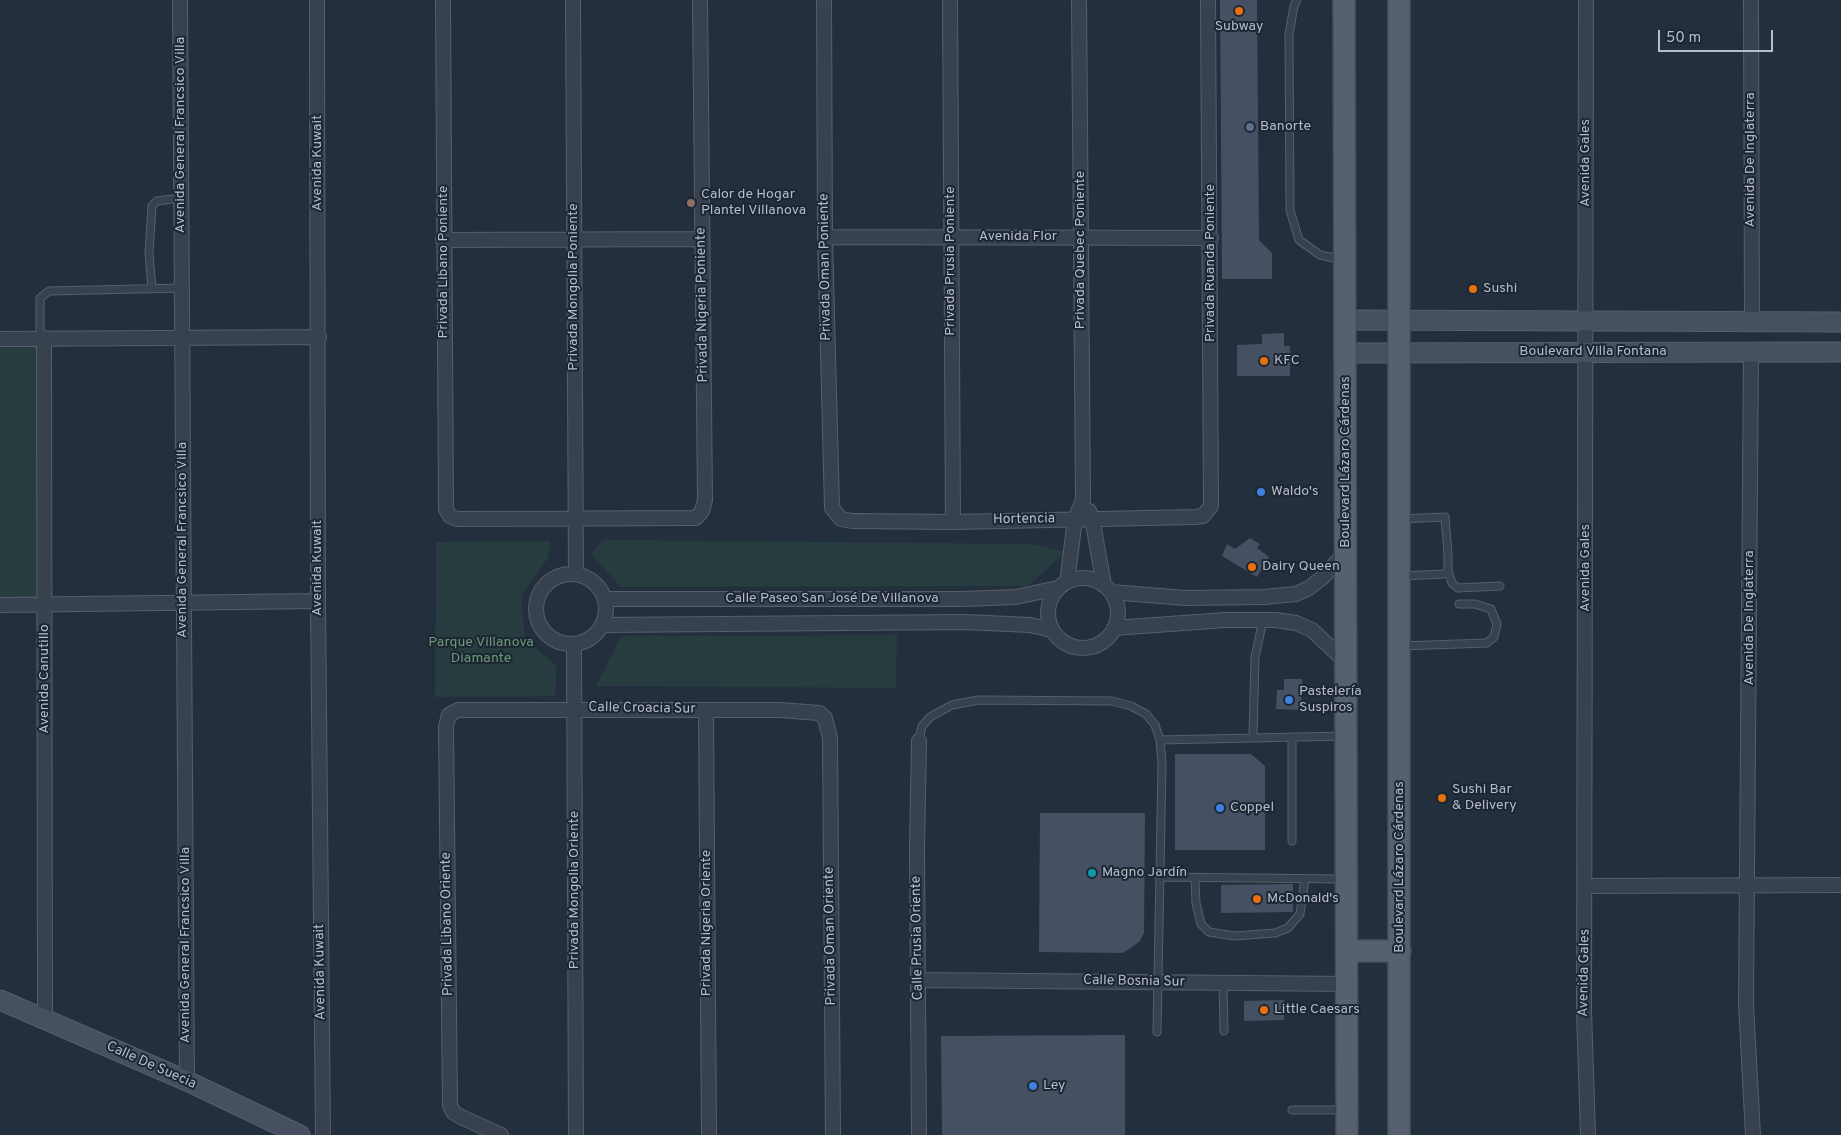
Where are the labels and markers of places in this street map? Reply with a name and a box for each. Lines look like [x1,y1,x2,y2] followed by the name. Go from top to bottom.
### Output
[1233,5,1245,17] marker: Subway
[1215,19,1263,35] place label: Subway
[1260,119,1311,135] place label: Banorte
[1244,121,1256,133] marker: Banorte
[701,187,806,220] place label: Calor de Hogar Plantel Villanova
[685,197,697,209] marker: Calor de Hogar Plantel Villanova
[1483,281,1517,297] place label: Sushi
[1467,283,1479,295] marker: Sushi
[1274,353,1300,369] place label: KFC
[1258,355,1270,367] marker: KFC
[1271,484,1319,500] place label: Waldo's
[1255,486,1267,498] marker: Waldo's
[1262,559,1340,575] place label: Dairy Queen
[1246,561,1258,573] marker: Dairy Queen
[1299,684,1362,716] place label: Pastelería Suspiros
[1283,694,1295,706] marker: Pastelería Suspiros
[1452,782,1517,814] place label: Sushi Bar & Delivery
[1436,792,1448,804] marker: Sushi Bar & Delivery
[1230,800,1274,816] place label: Coppel
[1214,802,1226,814] marker: Coppel
[1102,865,1187,881] place label: Magno Jardín
[1086,867,1098,879] marker: Magno Jardín
[1267,891,1339,907] place label: McDonald's
[1251,893,1263,905] marker: McDonald's
[1274,1002,1360,1018] place label: Little Caesars
[1258,1004,1270,1016] marker: Little Caesars
[1043,1078,1065,1094] place label: Ley
[1027,1080,1039,1092] marker: Ley

